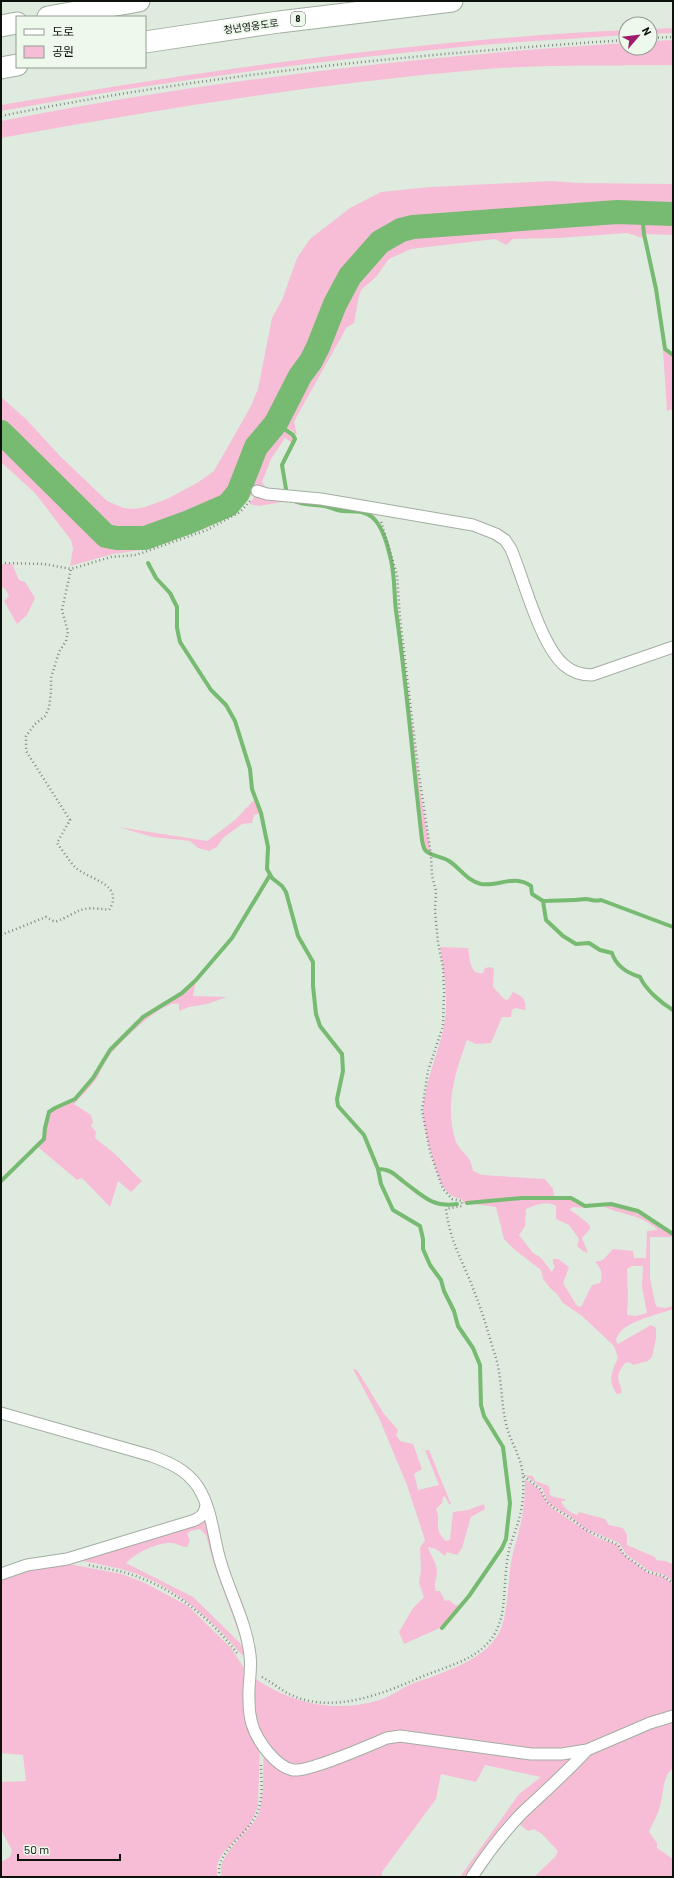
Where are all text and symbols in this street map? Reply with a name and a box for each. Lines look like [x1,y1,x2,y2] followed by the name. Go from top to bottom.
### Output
[291,12,305,26] road number: 8
[16,16,146,68] legend
[223,16,279,36] street label: 청년영웅도로
[618,16,658,56] north arrow
[52,24,74,38] text: 도로
[640,25,655,37] text: N
[52,44,74,58] text: 공원
[18,1836,120,1862] scale bar
[24,1842,49,1856] text: 50 m

